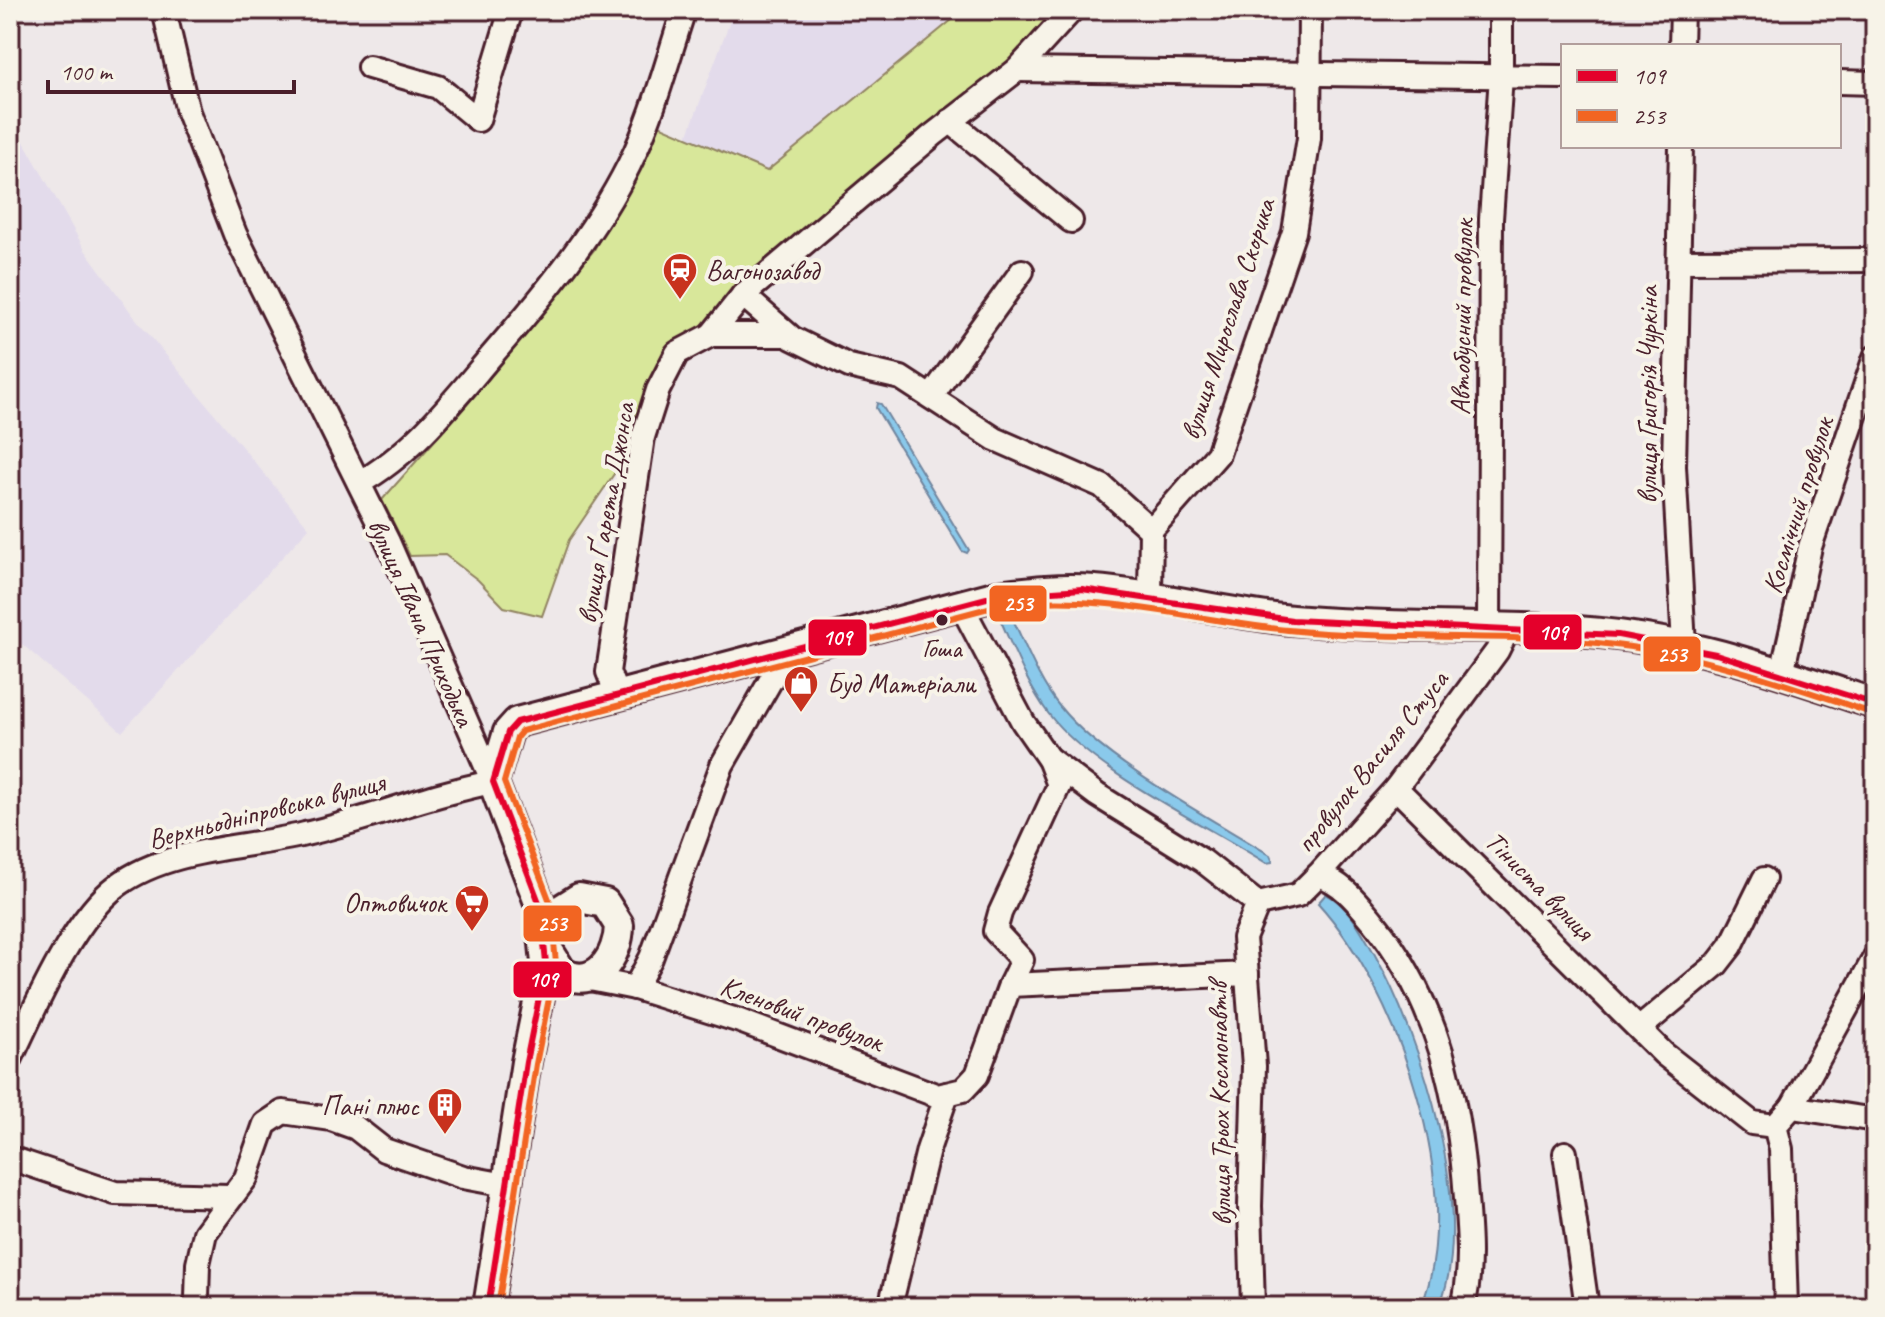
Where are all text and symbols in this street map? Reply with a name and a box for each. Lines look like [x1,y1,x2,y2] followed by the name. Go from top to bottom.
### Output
[48,44,294,94] scale bar
[1561,44,1841,148] legend
[60,57,114,87] text: 100 m
[1633,61,1668,91] text: 109
[1633,101,1668,131] text: 253
[1172,193,1283,444] street label: вулиця Мирослава Скорика
[1442,216,1481,415] street label: Автобусний провулок
[661,251,699,301] station icon: Вагонозавод
[706,253,822,288] place label: Вагонозавод
[1630,284,1665,504] street label: вулиця Григорія Чуркіна
[569,398,642,626] street label: вулиця Ґарета Джонса
[1754,410,1842,597] street label: Космічний провулок
[360,513,484,733] street label: вулиця Івана Приходька
[988,584,1048,623] line badge: 253
[1003,590,1035,618] text: 253
[934,612,950,628] marker: Гоша
[1522,613,1583,651] line badge: 109
[807,618,868,657] line badge: 109
[1538,619,1570,647] text: 109
[822,624,854,652] text: 109
[922,632,963,665] place label: Гоша
[1642,635,1702,673] line badge: 253
[1657,641,1689,669] text: 253
[1287,662,1457,860] street label: провулок Василя Стуса
[782,664,820,714] shop icon: Буд Матерiали
[827,666,977,701] place label: Буд Матерiали
[144,764,390,857] street label: Верхньодніпровська вулиця
[1478,823,1603,949] street label: Тіниста вулиця
[453,883,491,933] supermarket icon: Оптовичок
[344,885,449,920] place label: Оптовичок
[522,904,583,943] line badge: 253
[537,910,569,938] text: 253
[512,960,573,999] line badge: 109
[528,966,560,994] text: 109
[716,968,890,1060] street label: Кленовий провулок
[1200,975,1239,1226] street label: вулиця Трьох Космонавтів
[426,1086,464,1136] building icon: Пані плюс
[322,1088,421,1123] place label: Пані плюс

